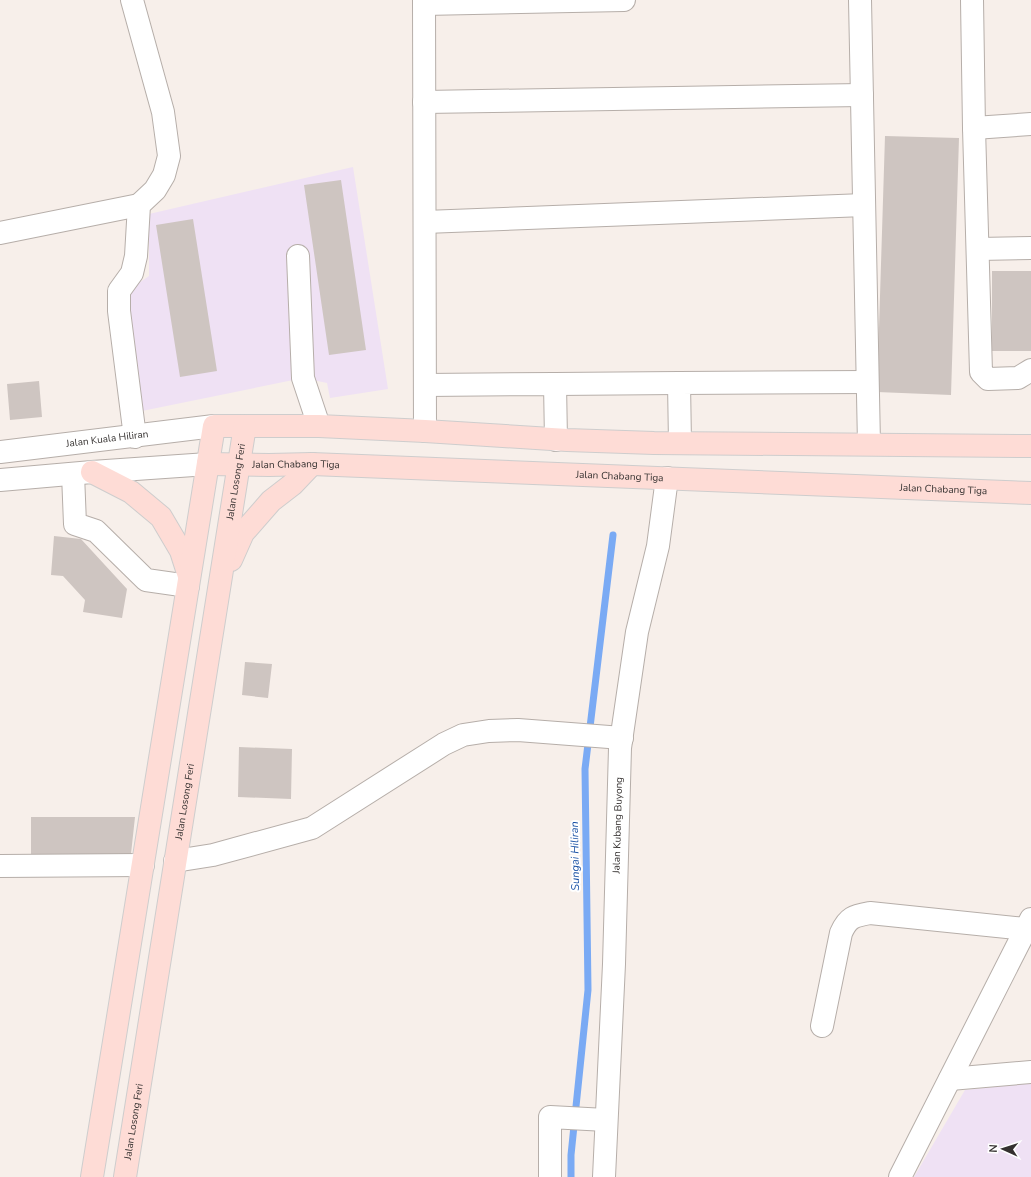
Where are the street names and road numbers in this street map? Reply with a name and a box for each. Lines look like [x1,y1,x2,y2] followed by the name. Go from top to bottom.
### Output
[64,427,149,451] street label: Jalan Kuala Hiliran
[223,443,249,522] street label: Jalan Losong Feri
[251,457,340,472] street label: Jalan Chabang Tiga
[575,468,664,485] street label: Jalan Chabang Tiga
[898,481,988,498] street label: Jalan Chabang Tiga
[172,763,198,842] street label: Jalan Losong Feri
[609,777,626,875] street label: Jalan Kubang Buyong
[121,1083,147,1162] street label: Jalan Losong Feri

